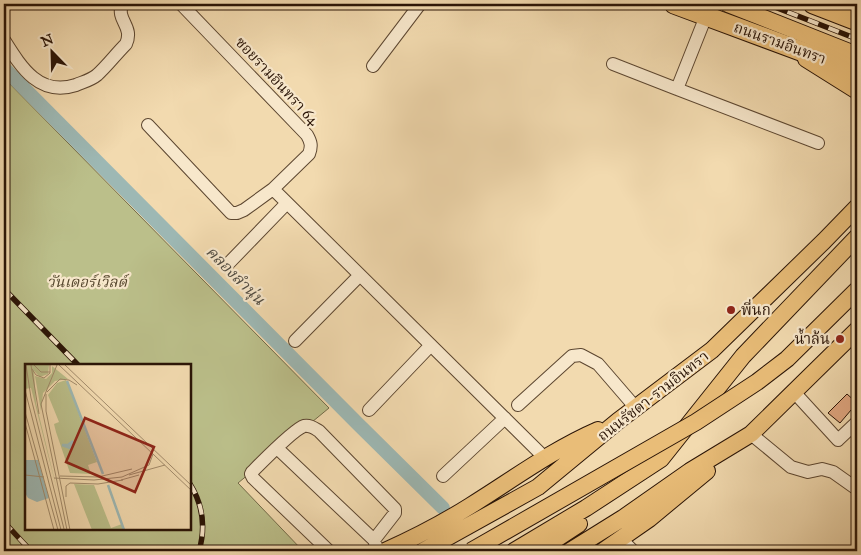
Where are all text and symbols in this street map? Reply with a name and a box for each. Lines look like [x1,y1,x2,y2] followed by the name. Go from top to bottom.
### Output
[731,18,829,68] street label: ถนนรามอินทรา
[28,28,78,78] north arrow
[38,30,56,51] text: N
[232,33,323,129] street label: ซอยรามอินทรา 64
[201,242,269,310] water label: คลองลำนุ่น
[47,273,130,291] park label: วันเดอร์เวิลด์
[741,299,771,319] place label: พี่นก
[725,304,737,316] marker: พี่นก
[794,328,830,348] place label: น้ำล้น
[834,333,846,345] marker: น้ำล้น
[594,347,712,445] street label: ถนนรัชดา-รามอินทรา
[25,364,191,530] inset map

